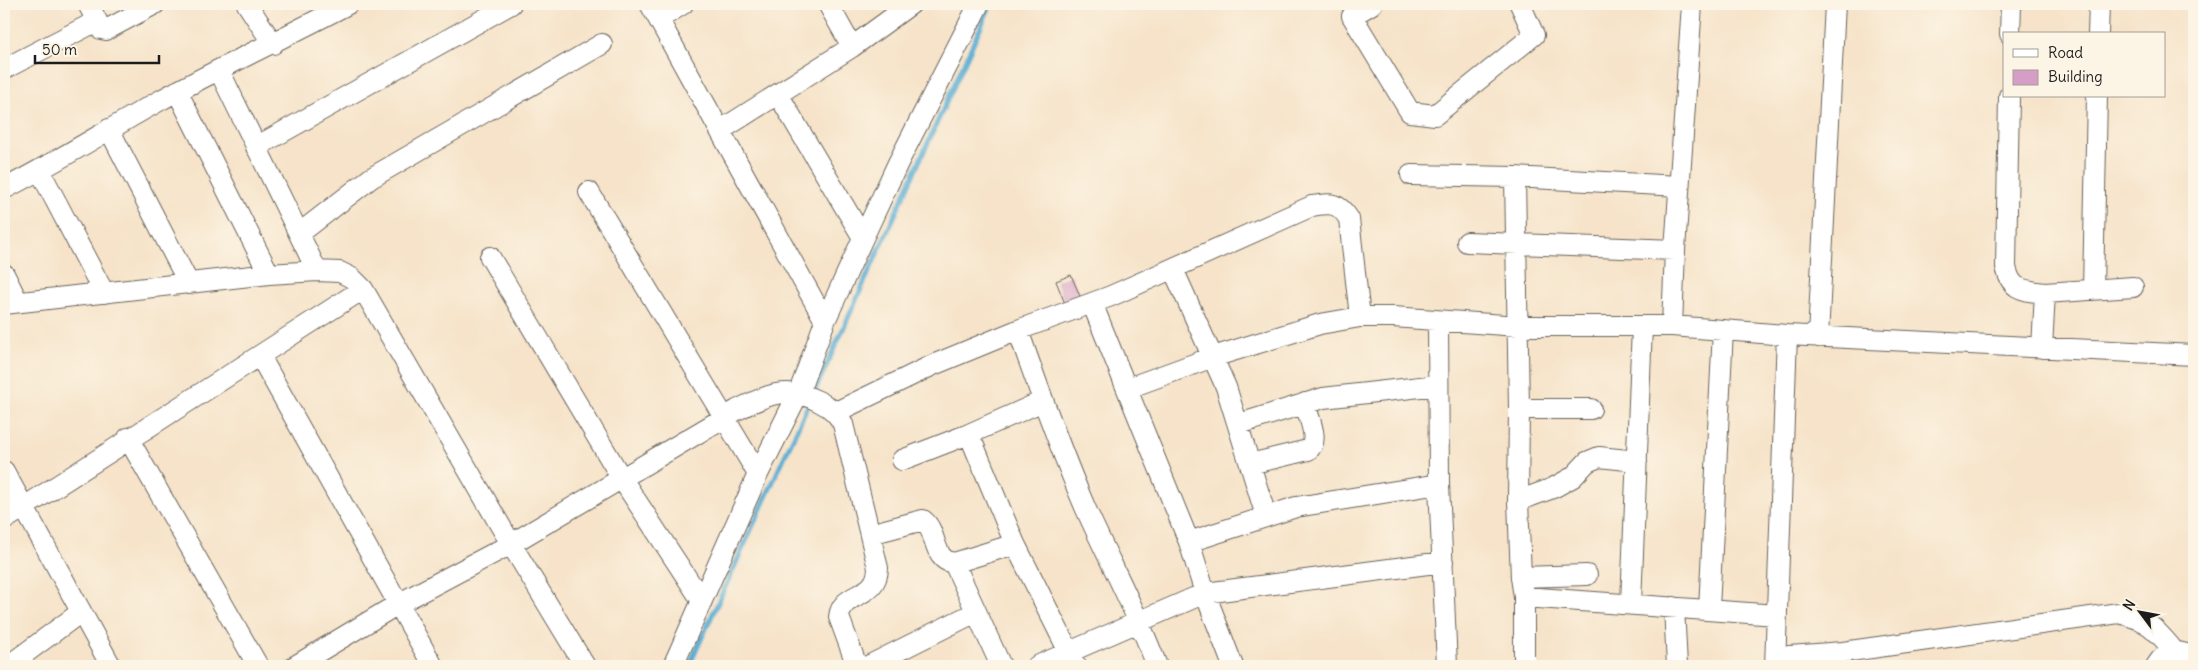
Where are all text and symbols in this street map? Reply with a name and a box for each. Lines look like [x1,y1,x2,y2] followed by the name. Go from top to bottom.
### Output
[35,32,159,64] scale bar
[2003,32,2166,98] legend
[42,40,77,59] text: 50 m
[2048,43,2083,62] text: Road
[2048,67,2103,86] text: Building
[2116,588,2166,638] north arrow
[2119,596,2139,614] text: N

